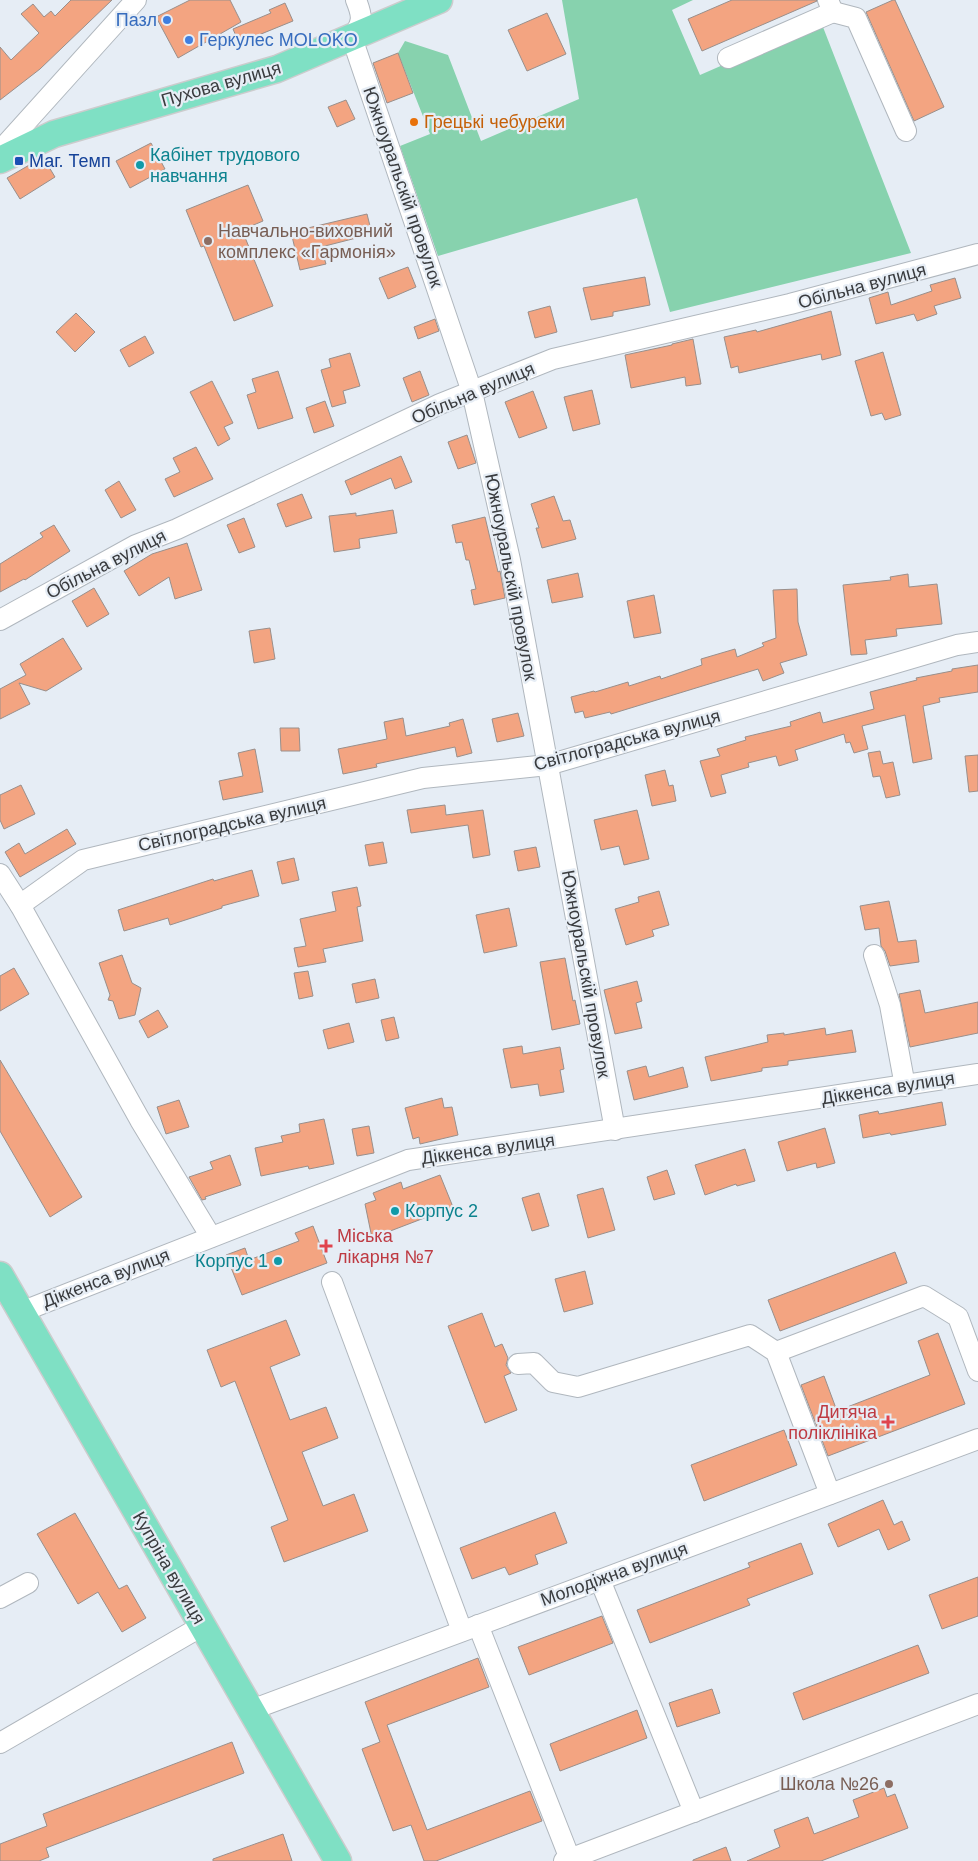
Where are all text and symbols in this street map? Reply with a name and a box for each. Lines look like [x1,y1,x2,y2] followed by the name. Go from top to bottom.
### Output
[116,10,157,30] place label: Пазл
[161,14,173,26] marker: Пазл
[199,30,358,50] place label: Геркулес MOLOKO
[183,34,195,46] marker: Геркулес MOLOKO
[159,57,283,111] street label: Пухова вулиця
[359,84,447,290] street label: Южноуральскій провулок
[424,112,565,132] place label: Грецькі чебуреки
[408,116,420,128] marker: Грецькі чебуреки
[150,145,300,186] place label: Кабінет трудового навчання
[29,151,111,171] place label: Маг. Темп
[13,155,25,167] marker: Маг. Темп
[134,159,146,171] marker: Кабінет трудового навчання
[218,221,396,262] place label: Навчально-виховний комплекс «Гармонія»
[202,235,214,247] marker: Навчально-виховний комплекс «Гармонія»
[796,259,928,313] street label: Обільна вулиця
[409,358,537,428] street label: Обільна вулиця
[481,472,541,682] street label: Южноуральскій провулок
[43,525,169,603] street label: Обільна вулиця
[532,705,722,775] street label: Світлоградська вулиця
[136,793,328,855] street label: Світлоградська вулиця
[558,868,614,1080] street label: Южноуральскій провулок
[820,1068,956,1108] street label: Діккенса вулиця
[420,1130,556,1168] street label: Діккенса вулиця
[405,1201,478,1221] place label: Корпус 2
[389,1205,401,1217] marker: Корпус 2
[337,1226,434,1267] place label: Міська лікарня №7
[319,1239,333,1253] marker: Міська лікарня №7
[40,1245,172,1311] street label: Діккенса вулиця
[195,1251,268,1271] place label: Корпус 1
[272,1255,284,1267] marker: Корпус 1
[788,1402,878,1443] place label: Дитяча поліклініка
[881,1415,895,1429] marker: Дитяча поліклініка
[129,1508,209,1628] street label: Купріна вулиця
[538,1538,690,1610] street label: Молодіжна вулиця
[780,1774,879,1794] place label: Школа №26
[883,1778,895,1790] marker: Школа №26

